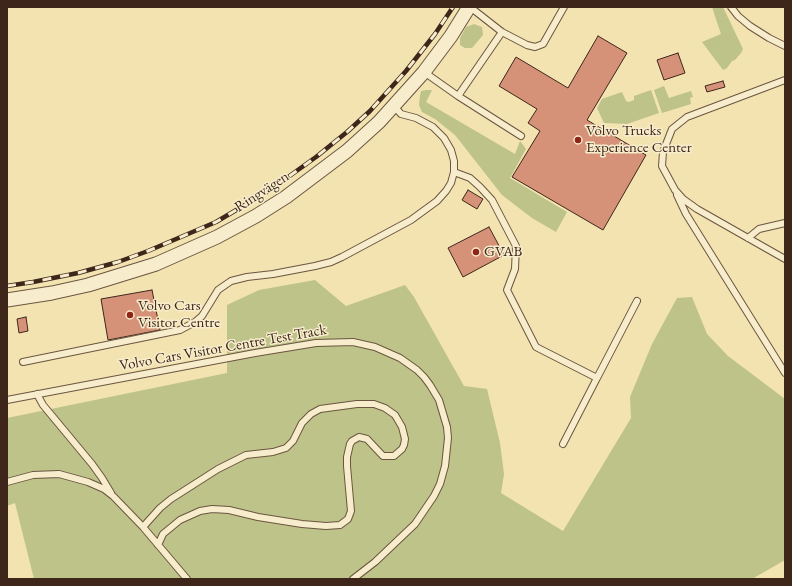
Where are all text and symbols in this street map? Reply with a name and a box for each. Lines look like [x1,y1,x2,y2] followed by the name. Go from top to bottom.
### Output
[586,122,692,157] place label: Volvo Trucks Experience Center
[573,135,583,145] marker: Volvo Trucks Experience Center
[231,168,293,216] street label: Ringvägen
[484,243,522,261] place label: GVAB
[471,247,481,257] marker: GVAB
[138,297,220,332] place label: Volvo Cars Visitor Centre
[125,310,135,320] marker: Volvo Cars Visitor Centre
[118,321,328,375] street label: Volvo Cars Visitor Centre Test Track

